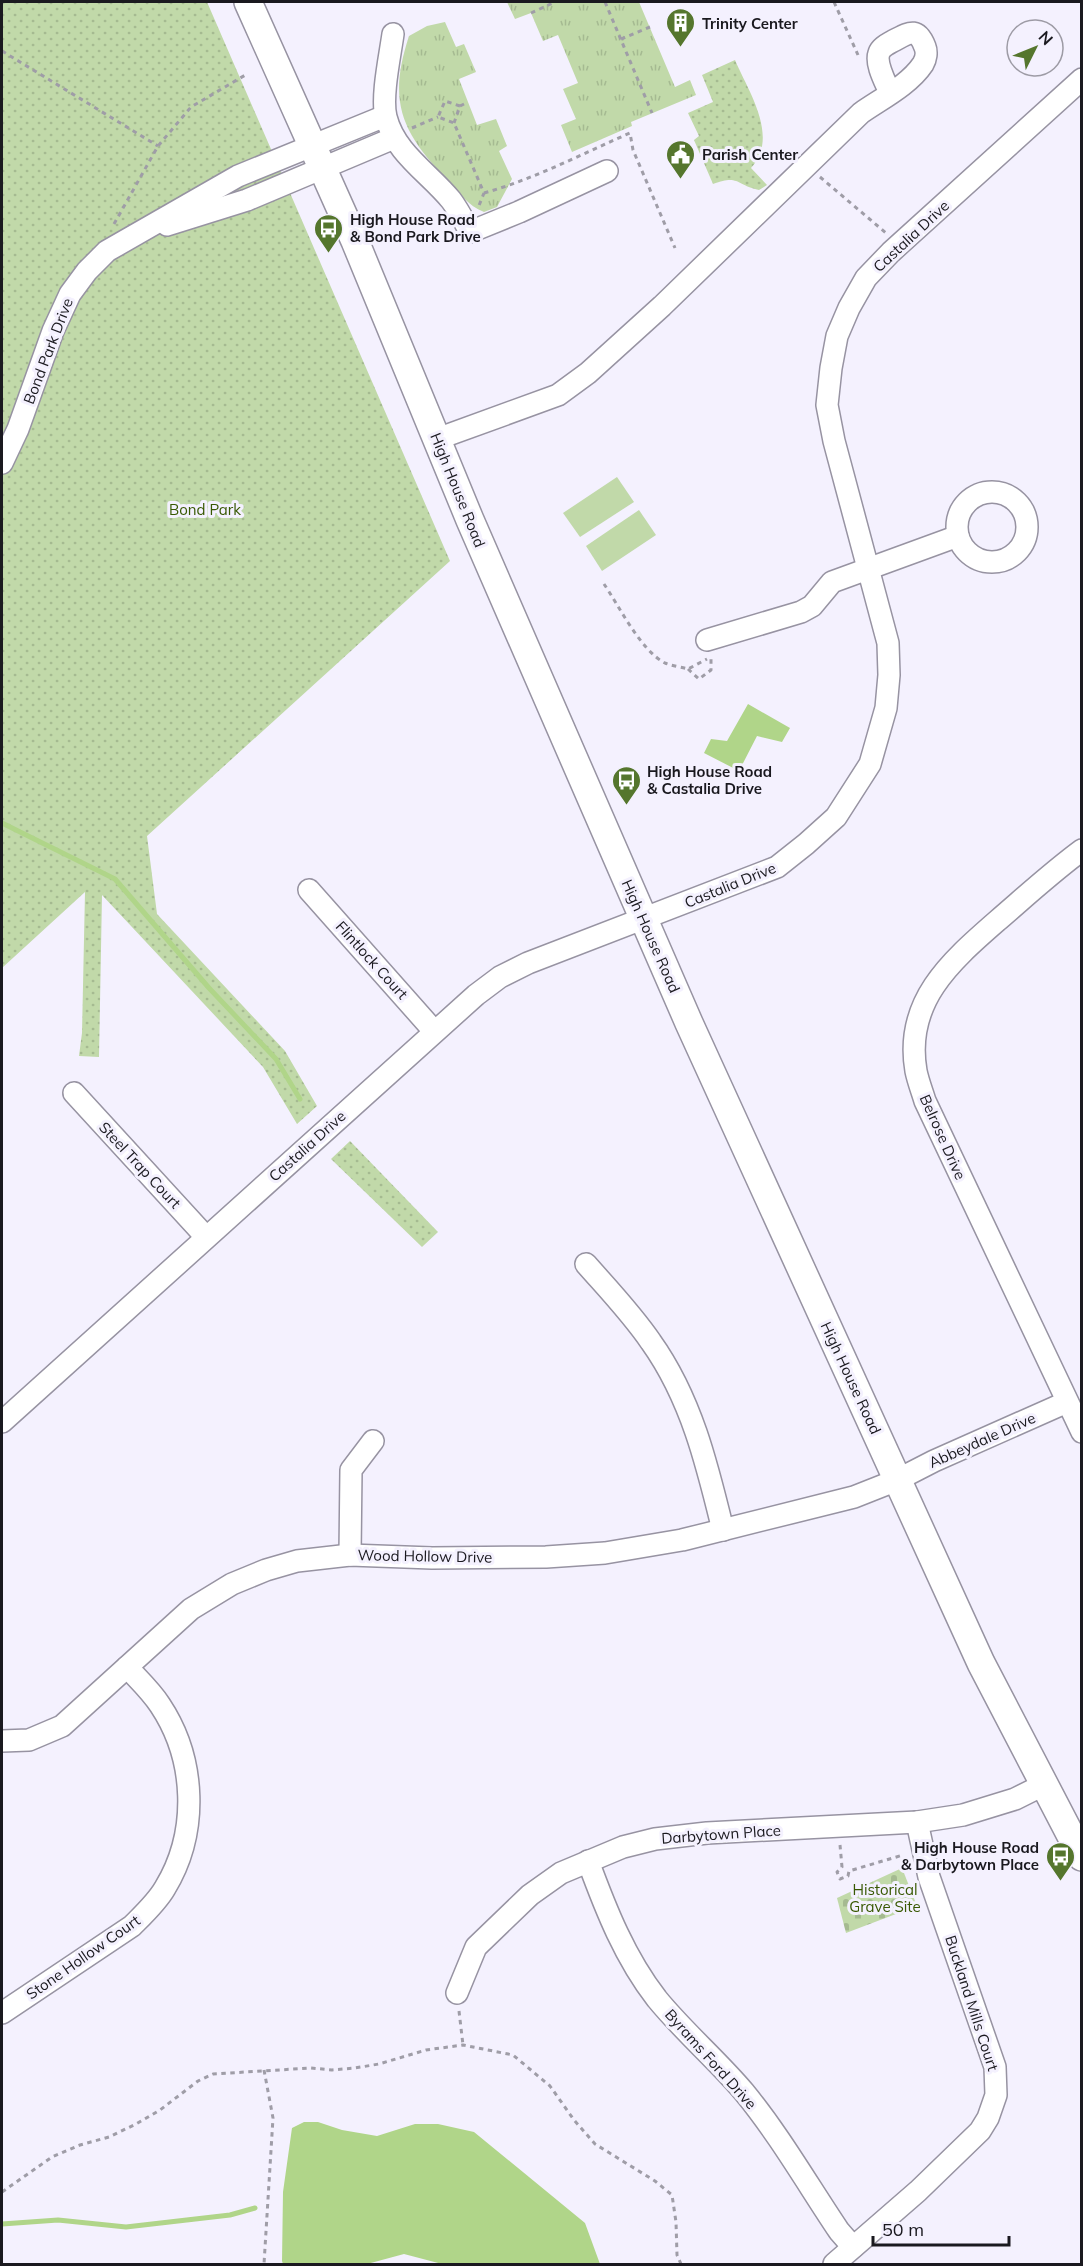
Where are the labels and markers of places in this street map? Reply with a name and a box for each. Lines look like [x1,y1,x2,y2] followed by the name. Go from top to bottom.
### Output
[665,7,697,49] building icon: Trinity Center
[702,14,798,33] place label: Trinity Center
[665,138,697,180] public building icon: Parish Center
[702,145,798,164] place label: Parish Center
[350,210,481,246] place label: High House Road & Bond Park Drive
[313,212,345,254] bus stop icon: High House Road & Bond Park Drive
[647,762,772,798] place label: High House Road & Castalia Drive
[610,764,642,806] bus stop icon: High House Road & Castalia Drive
[901,1838,1039,1874] place label: High House Road & Darbytown Place
[1044,1840,1076,1882] bus stop icon: High House Road & Darbytown Place

